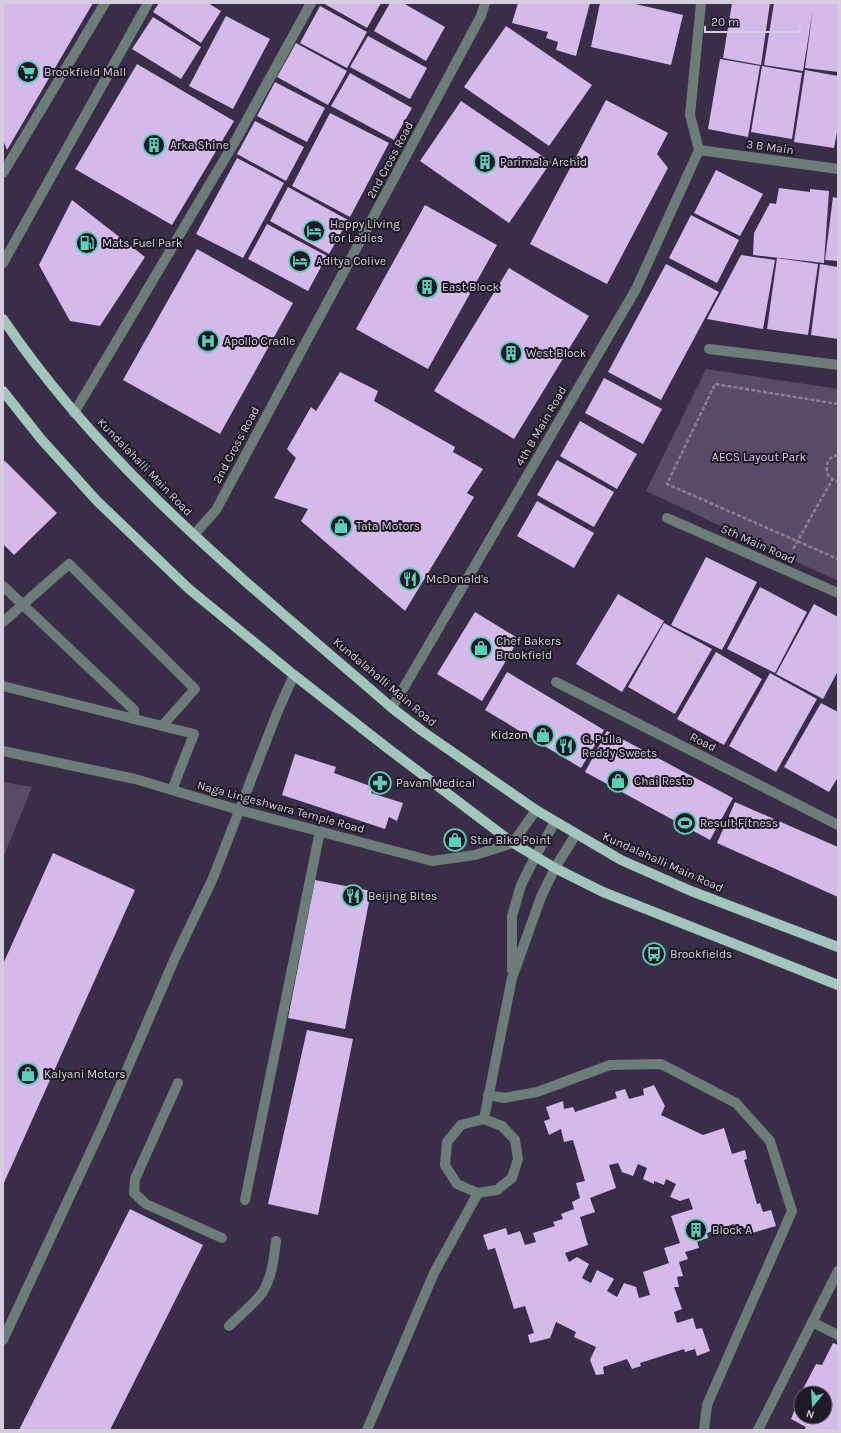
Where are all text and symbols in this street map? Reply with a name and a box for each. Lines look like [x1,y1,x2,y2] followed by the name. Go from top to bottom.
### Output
[705,8,800,34] scale bar
[711,15,739,29] text: 20 m
[15,59,41,85] supermarket icon: Brookfield Mall
[44,65,126,79] place label: Brookfield Mall
[364,119,416,201] street label: 2nd Cross Road
[141,132,167,158] building icon: Arka Shine
[745,137,795,157] street label: 3 B Main
[170,138,229,152] place label: Arka Shine
[472,149,498,175] building icon: Parimala Archid
[500,155,587,169] place label: Parimala Archid
[330,217,400,245] place label: Happy Living for Ladies
[301,218,327,244] hotel icon: Happy Living for Ladies
[74,230,100,256] fuel station icon: Mats Fuel Park
[102,236,183,250] place label: Mats Fuel Park
[287,248,313,274] hotel icon: Aditya Colive
[316,254,386,268] place label: Aditya Colive
[414,274,440,300] building icon: East Block
[442,280,500,294] place label: East Block
[195,328,221,354] hospital icon: Apollo Cradle
[224,334,296,348] place label: Apollo Cradle
[498,340,524,366] building icon: West Block
[526,346,587,360] place label: West Block
[513,384,569,468] street label: 4th B Main Road
[210,404,262,486] street label: 2nd Cross Road
[95,415,195,519] street label: Kundalahalli Main Road
[712,450,806,464] park label: AECS Layout Park
[328,513,354,539] shop icon: Tata Motors
[356,519,420,533] place label: Tata Motors
[719,521,797,567] street label: 5th Main Road
[397,566,423,592] restaurant icon: McDonald's
[426,572,489,586] place label: McDonald's
[496,634,561,662] place label: Chef Bakers Brookfield
[330,635,440,729] street label: Kundalahalli Main Road
[468,635,494,661] shop icon: Chef Bakers Brookfield
[530,722,556,748] shop icon: Kidzon
[491,728,528,742] place label: Kidzon
[688,729,718,755] street label: Road
[582,732,657,760] place label: G. Pulla Reddy Sweets
[553,733,579,759] restaurant icon: G. Pulla Reddy Sweets
[605,768,631,794] shop icon: Chai Resto
[367,770,393,796] pharmacy icon: Pavan Medical
[634,774,693,788] place label: Chai Resto
[396,776,475,790] place label: Pavan Medical
[196,778,366,836] street label: Naga Lingeshwara Temple Road
[672,810,698,836] sports icon: Result Fitness
[700,816,778,830] place label: Result Fitness
[442,827,468,853] shop icon: Star Bike Point
[601,829,725,895] street label: Kundalahalli Main Road
[470,833,551,847] place label: Star Bike Point
[340,883,366,909] restaurant icon: Beijing Bites
[368,889,437,903] place label: Beijing Bites
[641,941,667,967] bus stop icon: Brookfields
[670,947,732,961] place label: Brookfields
[15,1061,41,1087] shop icon: Kalyani Motors
[44,1067,126,1081] place label: Kalyani Motors
[683,1217,709,1243] building icon: Block A
[712,1223,752,1237] place label: Block A
[793,1385,833,1425] north arrow
[804,1407,816,1421] text: N

